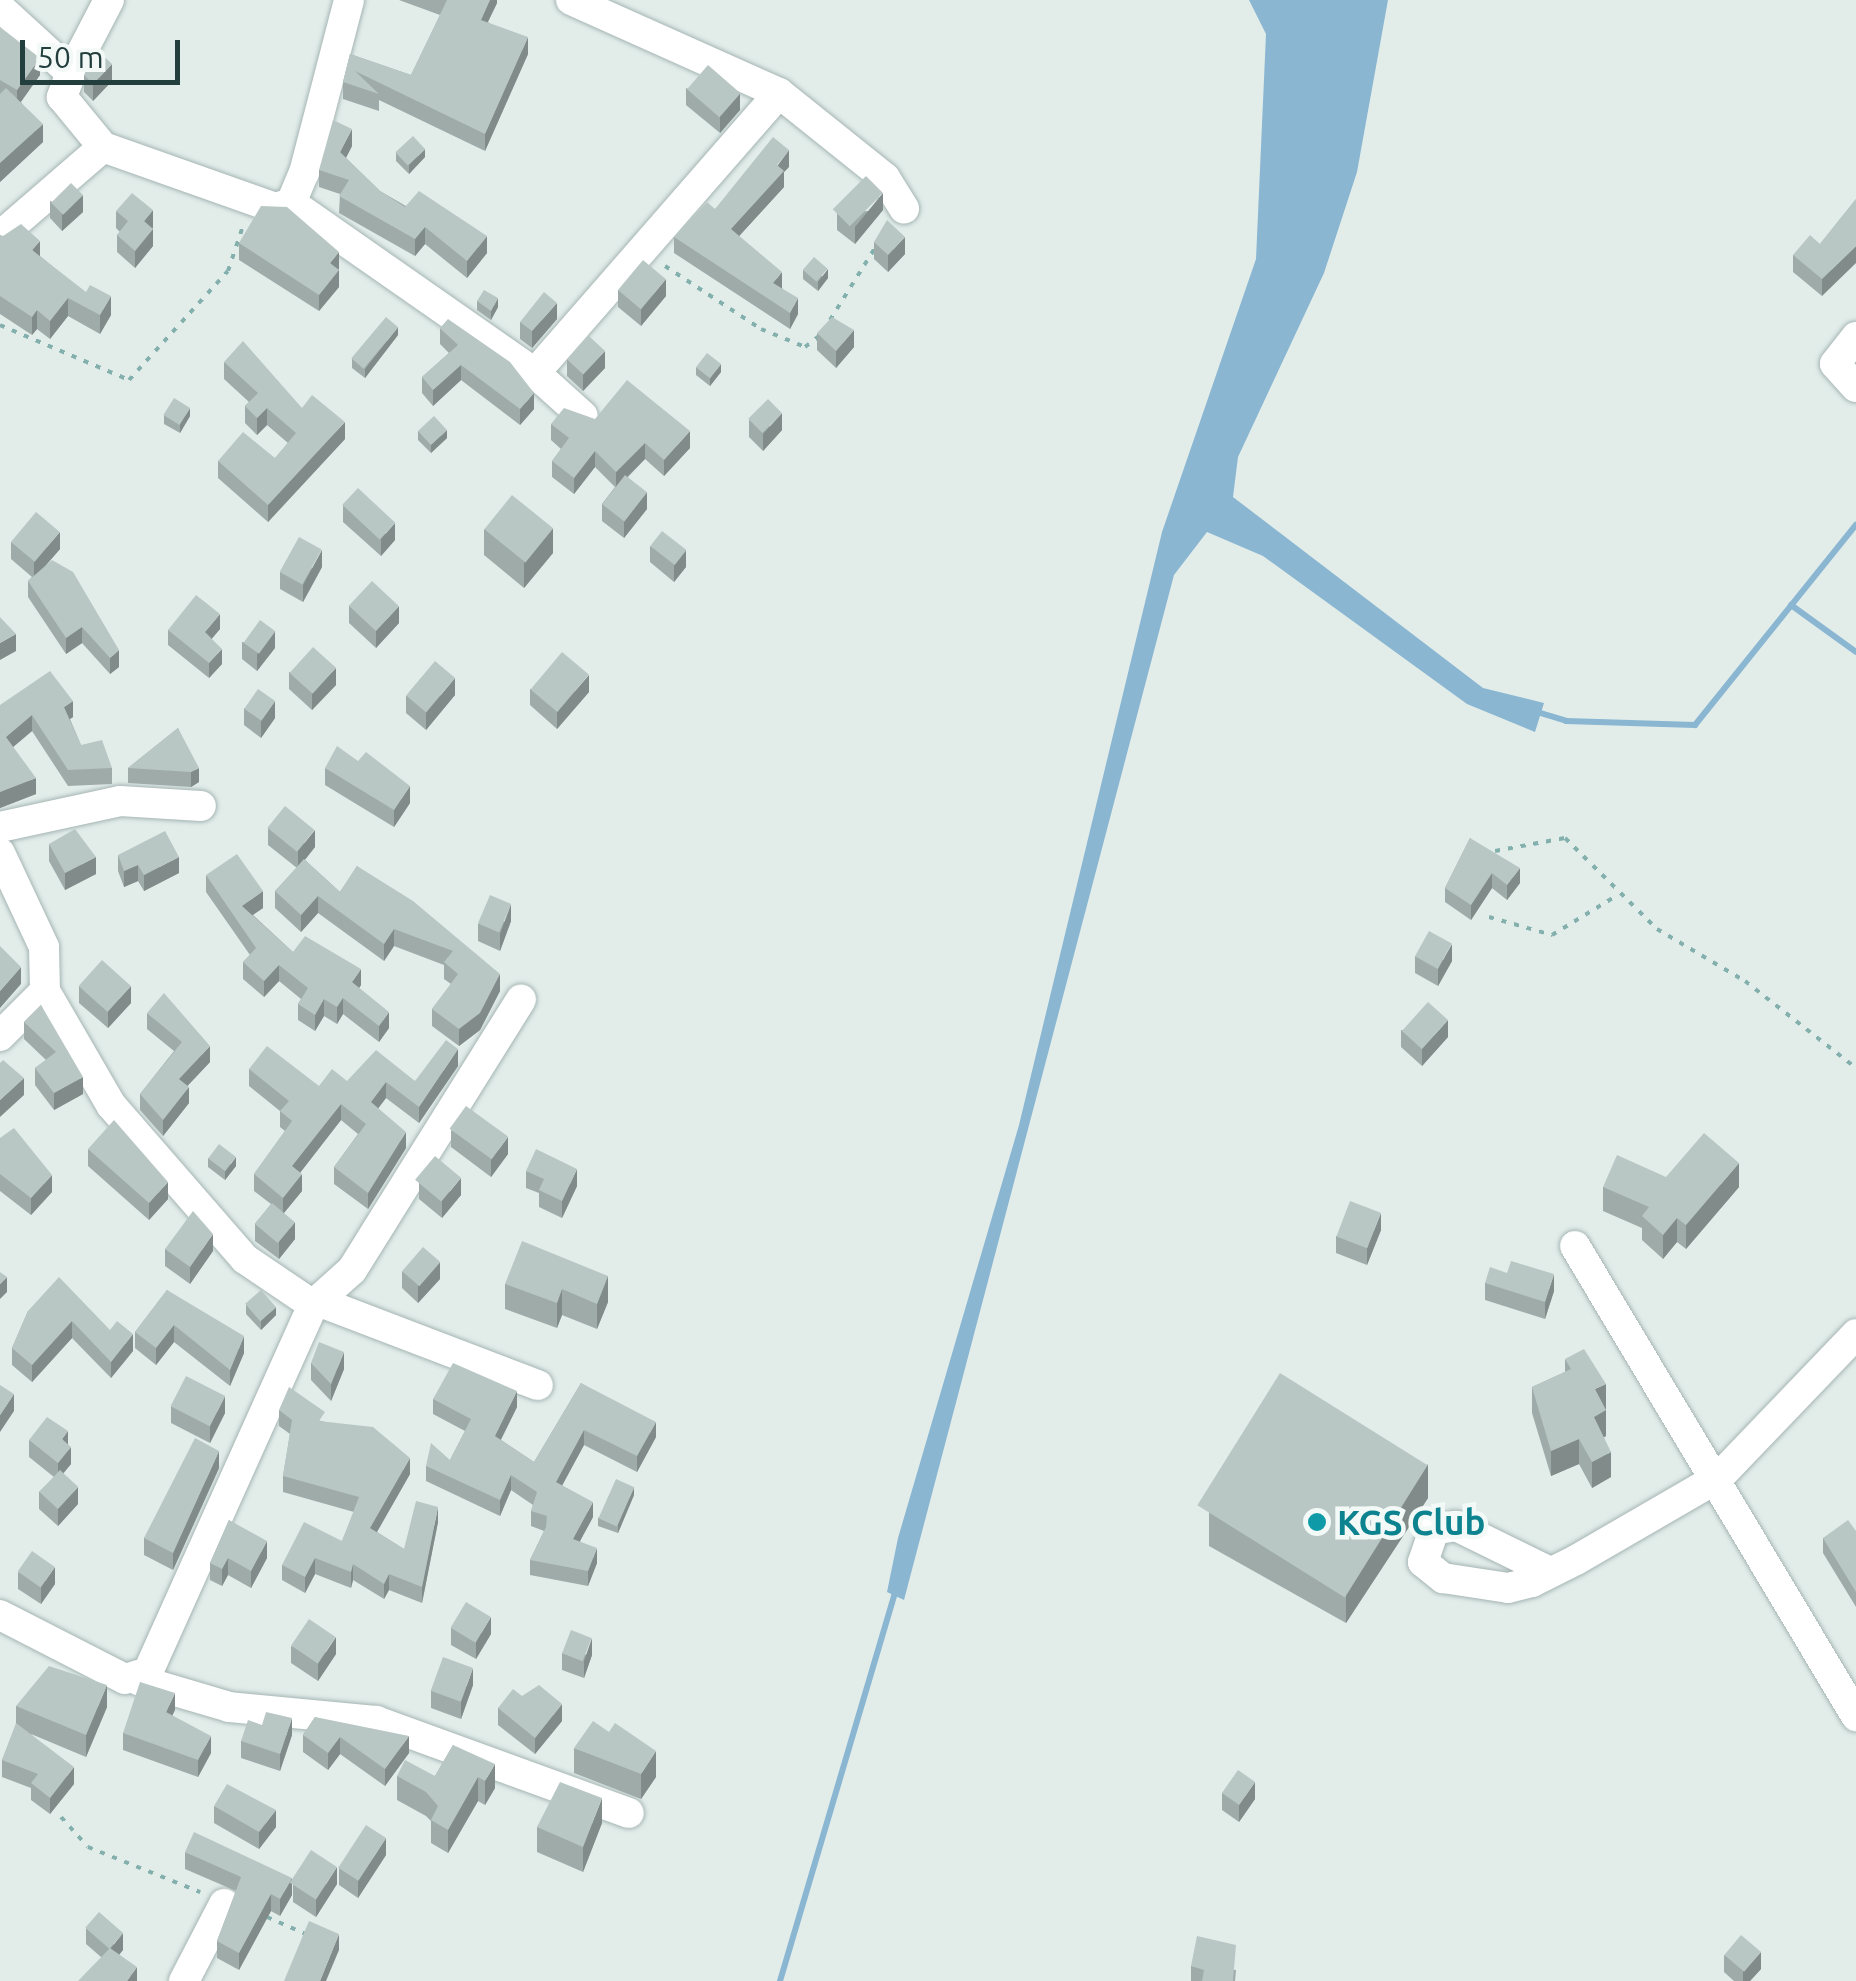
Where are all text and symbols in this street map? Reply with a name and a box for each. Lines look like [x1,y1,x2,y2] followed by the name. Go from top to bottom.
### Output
[25,20,185,82] scale bar
[37,40,104,74] text: 50 m
[1337,1501,1485,1543] place label: KGS Club
[1306,1511,1328,1533] marker: KGS Club

